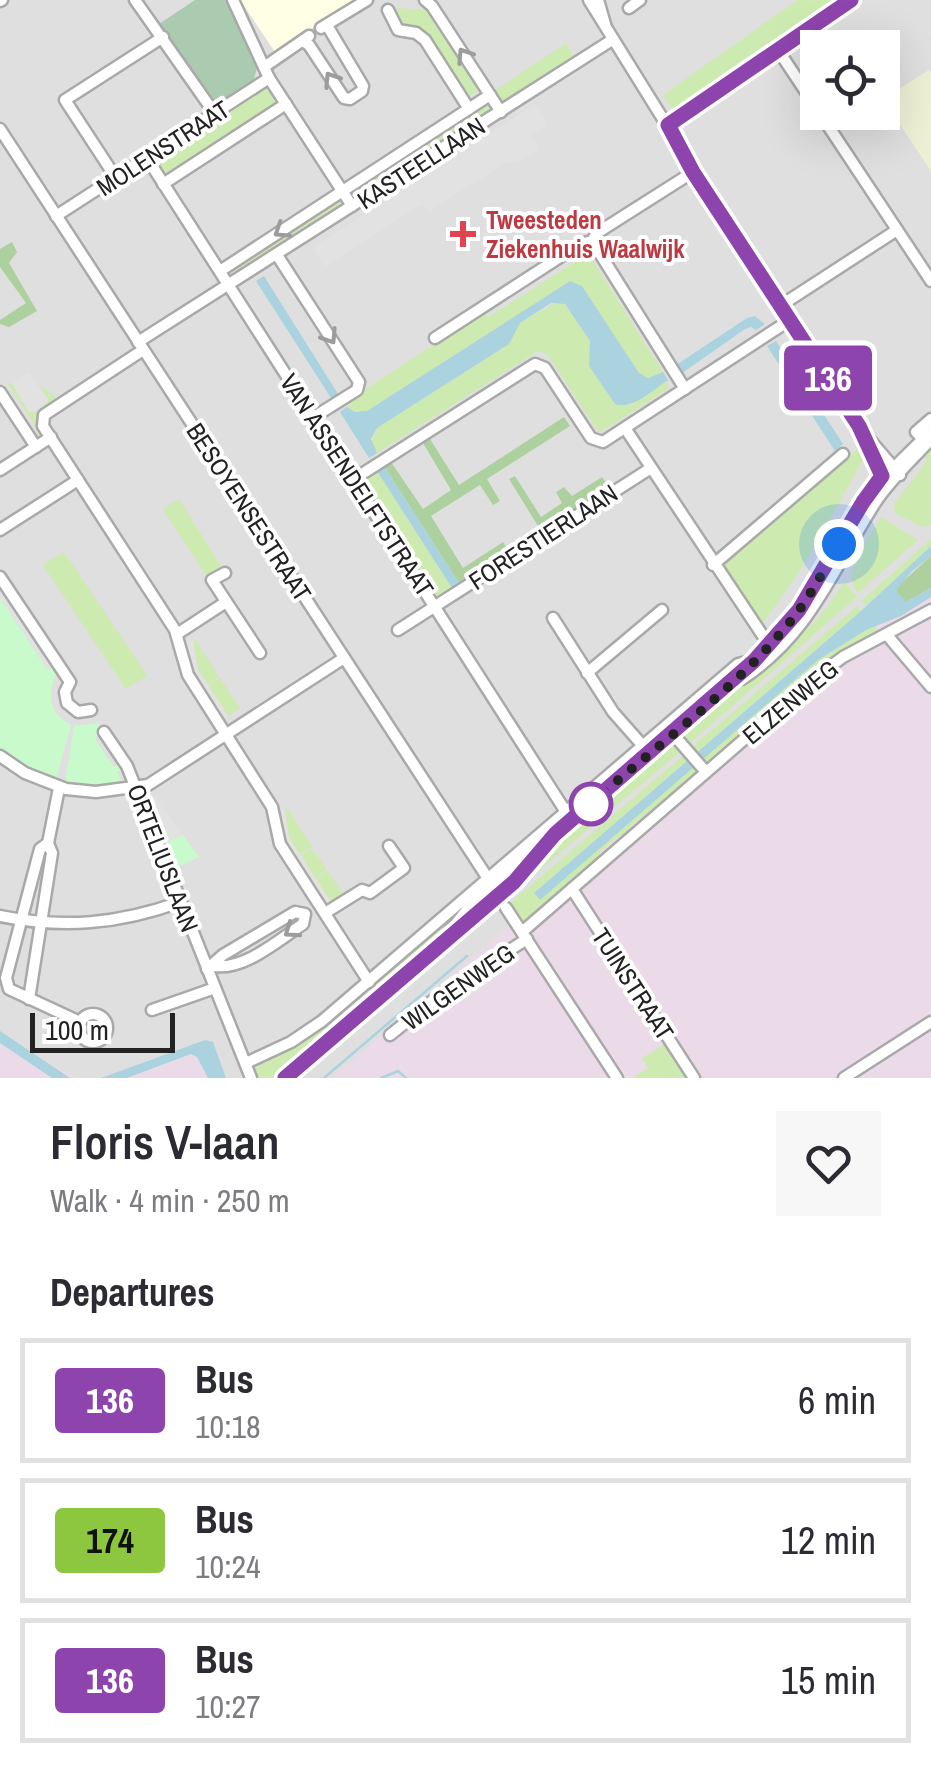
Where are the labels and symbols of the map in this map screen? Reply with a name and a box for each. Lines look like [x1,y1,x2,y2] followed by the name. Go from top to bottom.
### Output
[457,48,476,66] one-way arrow
[325,71,344,89] one-way arrow
[90,92,237,204] street label: MOLENSTRAAT
[351,109,491,217] street label: KASTEELLAAN
[486,203,685,266] place label: Tweesteden Ziekenhuis Waalwijk
[274,218,292,237] one-way arrow
[450,221,476,247] marker: Tweesteden Ziekenhuis Waalwijk
[317,326,336,344] one-way arrow
[770,346,886,410] line badge: 136
[272,367,442,603] street label: VAN ASSENDELFTSTRAAT
[179,416,320,608] street label: BESOYENSESTRAAT
[462,476,624,598] street label: FORESTIERLAAN
[814,519,864,569] your location
[735,652,845,752] street label: ELZENWEG
[119,779,207,937] street label: ORTELIUSLAAN
[570,783,612,825] unlabelled marker
[284,919,302,937] one-way arrow
[584,921,682,1047] street label: TUINSTRAAT
[395,936,521,1038] street label: WILGENWEG
[30,1008,175,1052] scale bar

